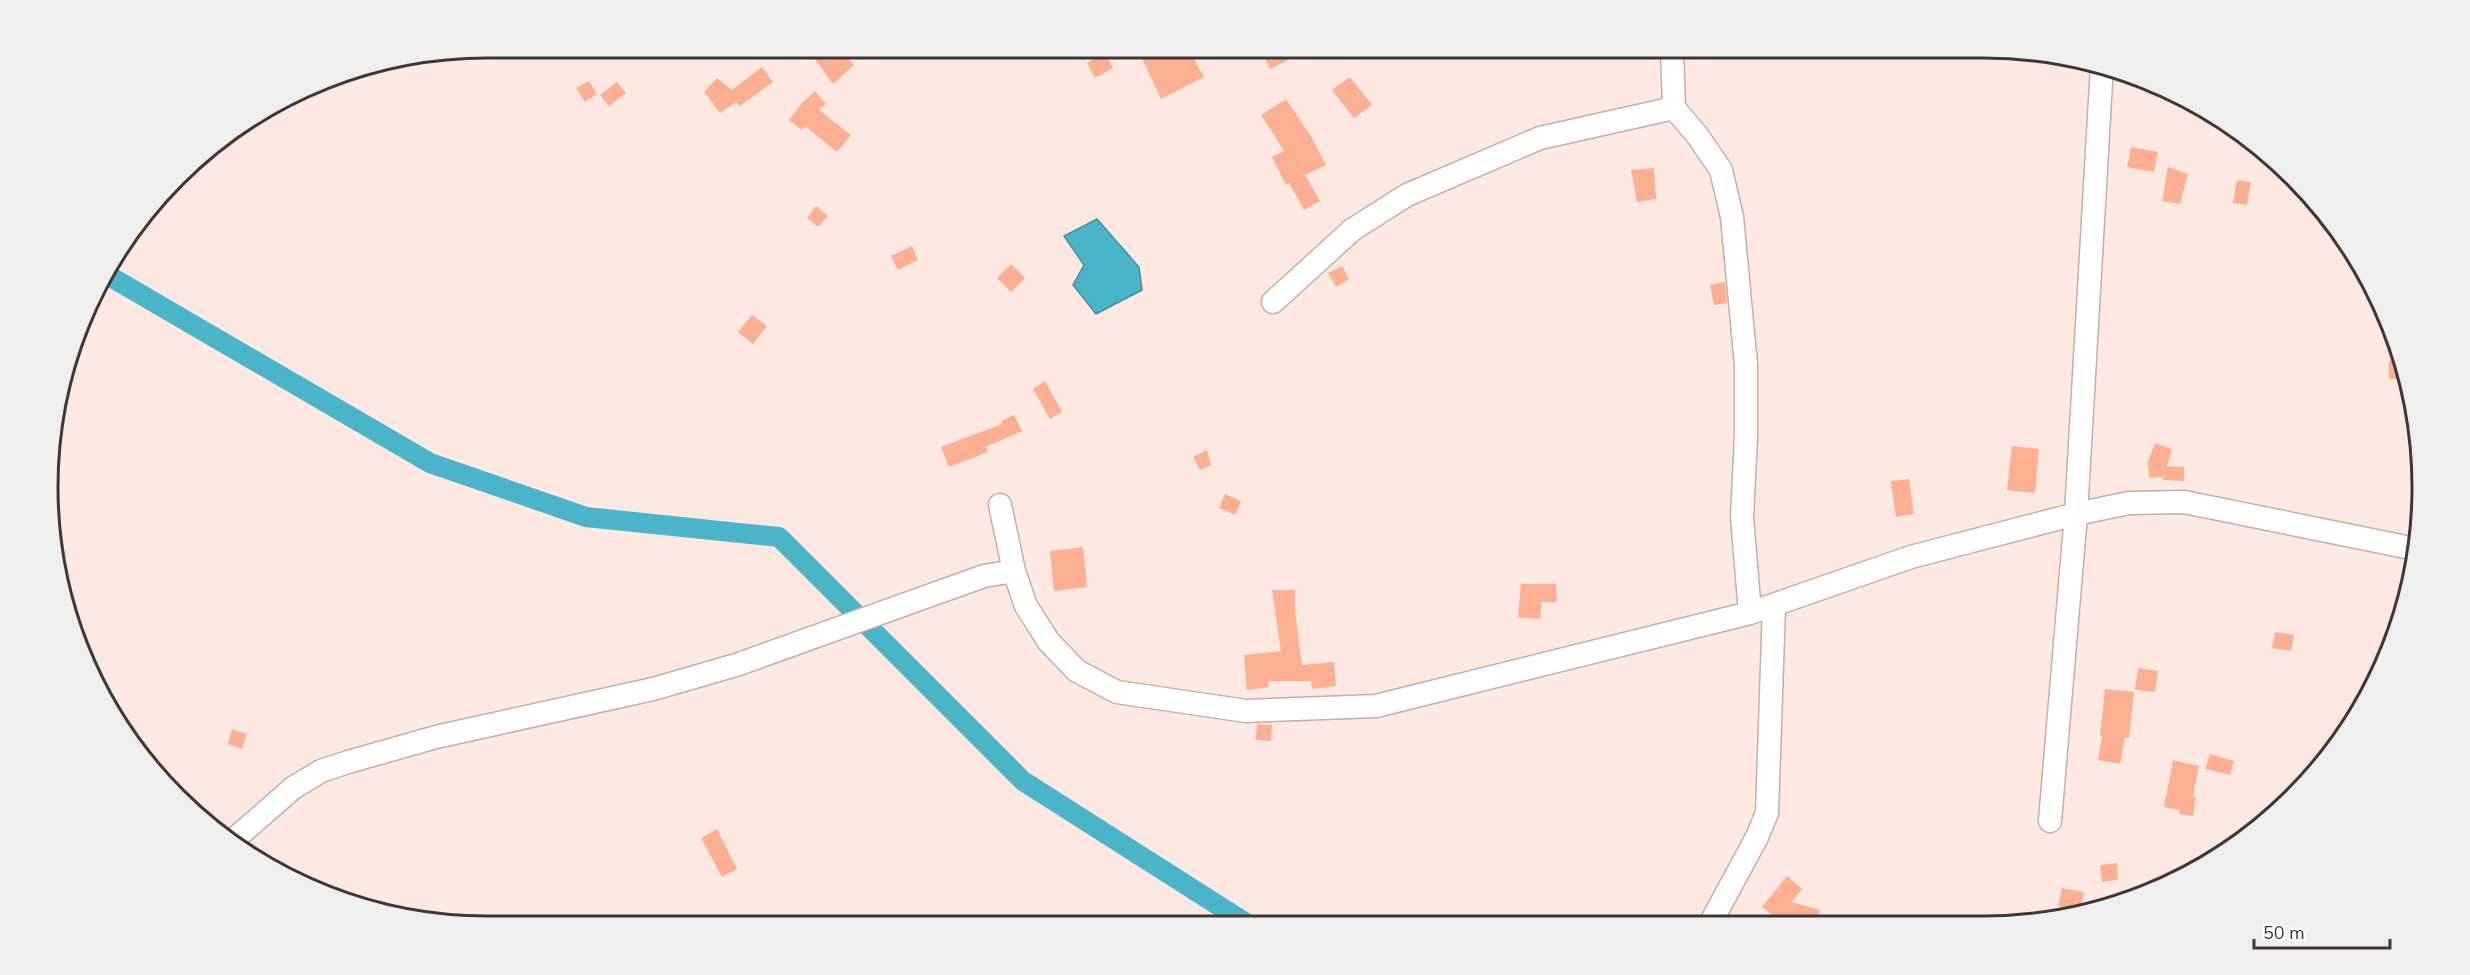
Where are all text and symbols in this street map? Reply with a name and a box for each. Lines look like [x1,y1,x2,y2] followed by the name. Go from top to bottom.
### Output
[2254,912,2390,950] scale bar
[2263,921,2305,945] text: 50 m

